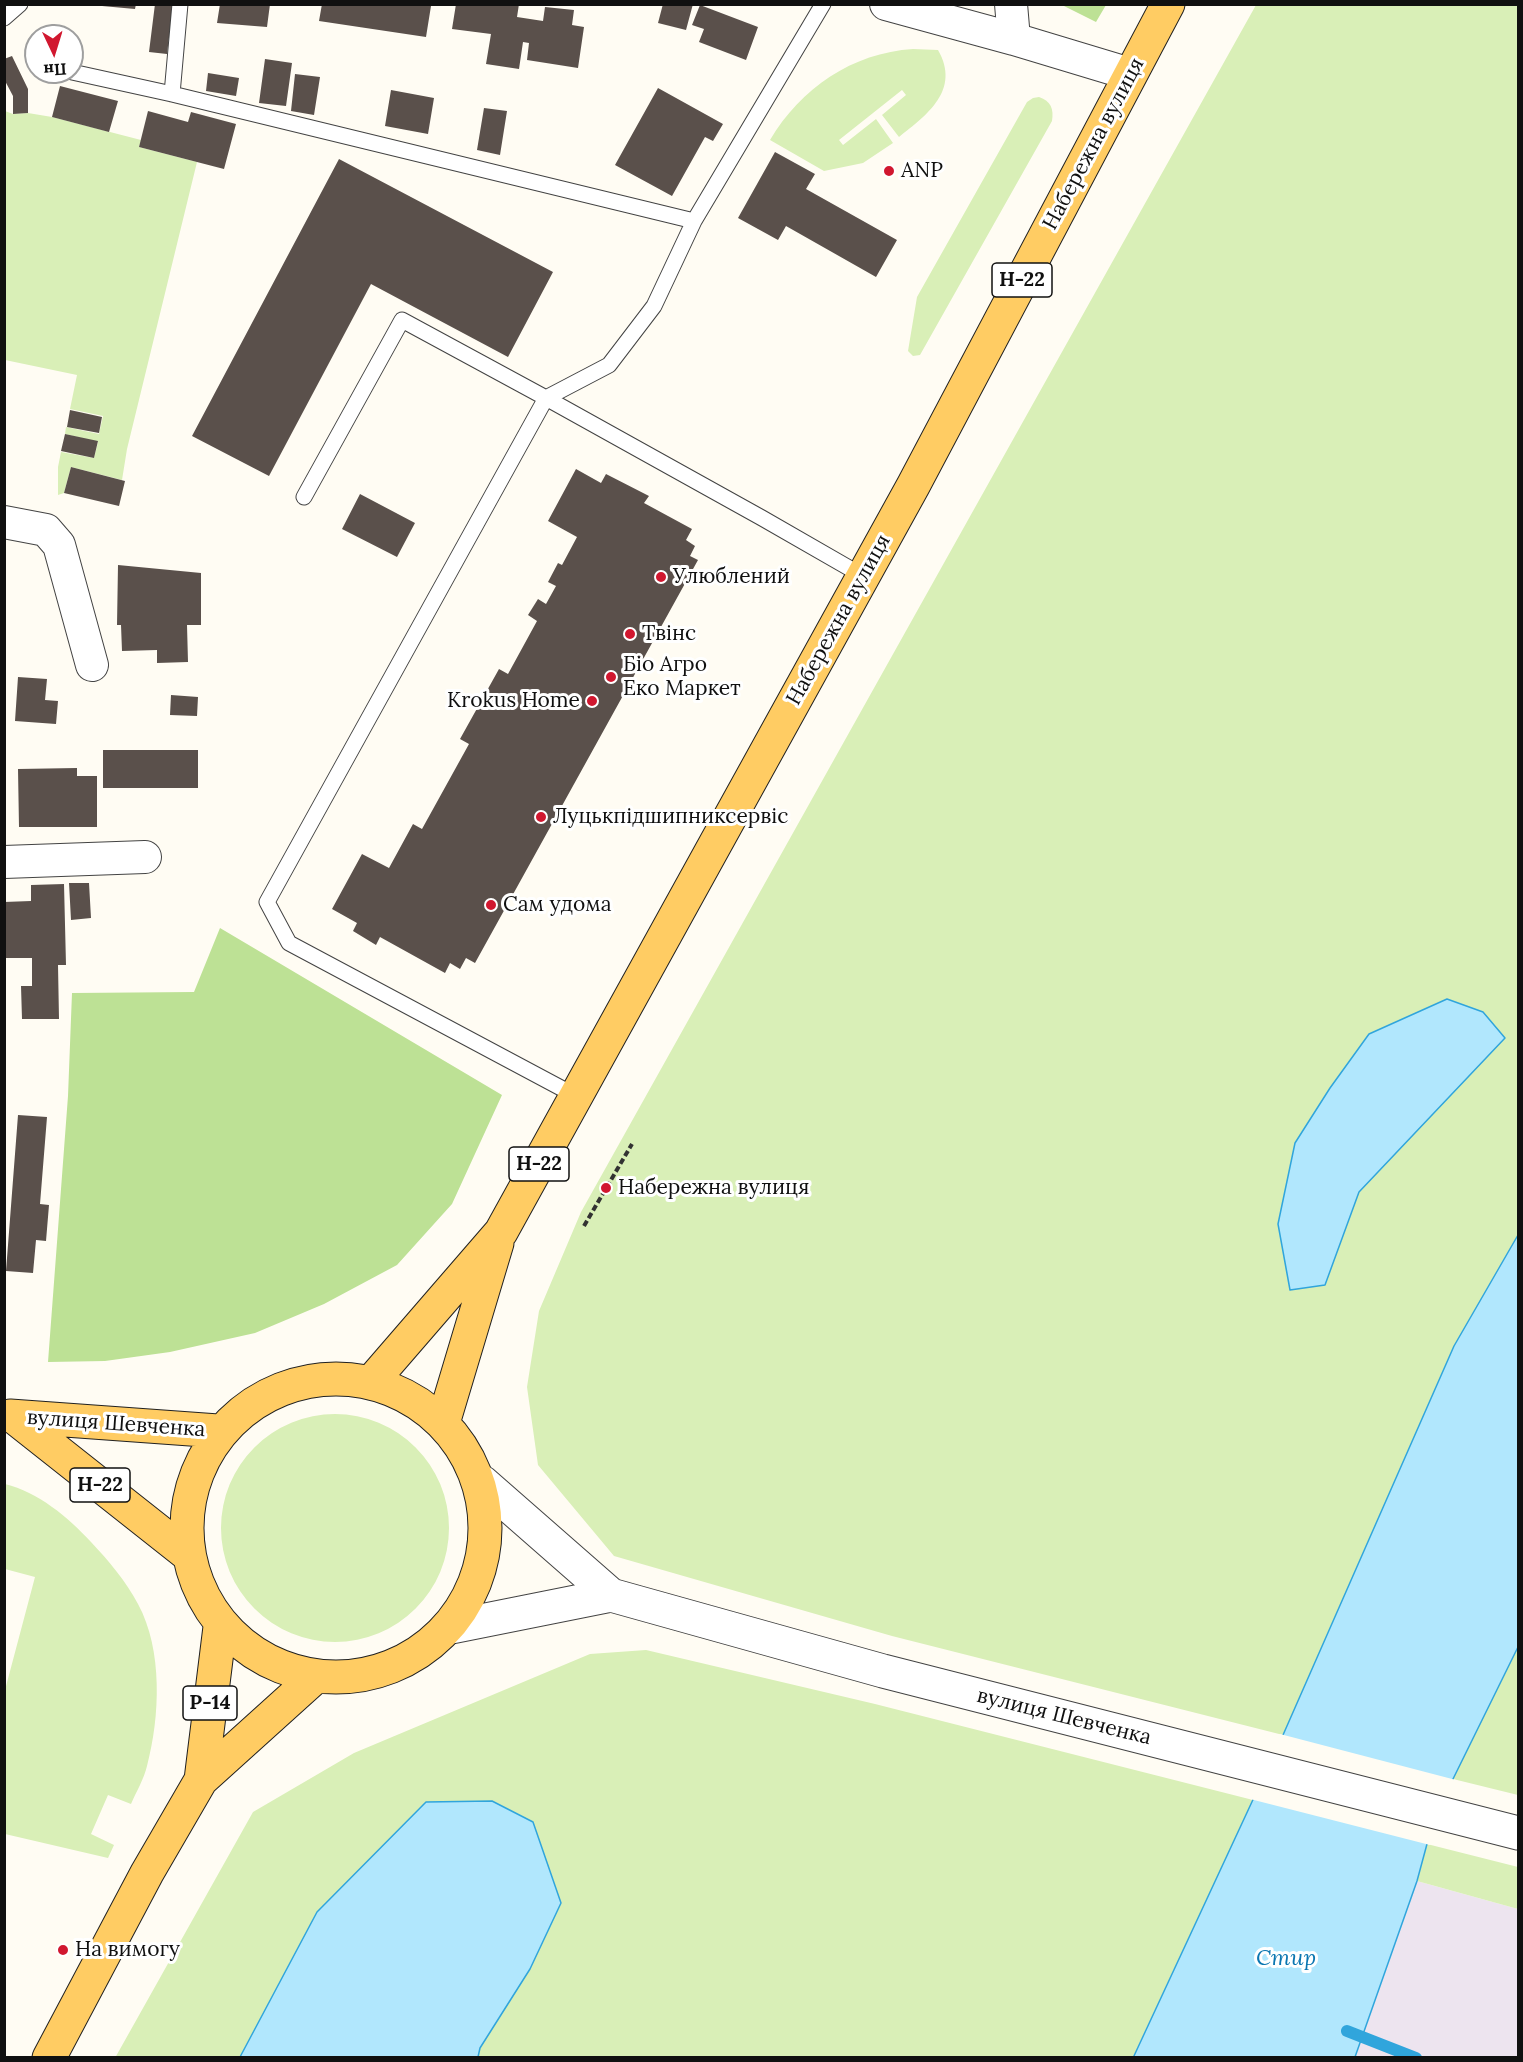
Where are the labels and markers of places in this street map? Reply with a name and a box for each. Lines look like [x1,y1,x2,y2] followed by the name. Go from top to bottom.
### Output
[901,158,943,184] place label: ANP
[882,164,896,178] marker: ANP
[673,564,790,590] place label: Улюблений
[654,570,668,584] marker: Улюблений
[642,621,696,647] place label: Твінс
[623,627,637,641] marker: Твінс
[623,652,741,702] place label: Біо Агро Еко Маркет
[604,670,618,684] marker: Біо Агро Еко Маркет
[447,688,580,714] place label: Krokus Home
[585,694,599,708] marker: Krokus Home
[553,804,788,830] place label: Луцькпідшипниксервіс
[534,810,548,824] marker: Луцькпідшипниксервіс
[503,892,612,918] place label: Сам удома
[484,898,498,912] marker: Сам удома
[618,1175,809,1201] place label: Набережна вулиця
[599,1181,613,1195] marker: Набережна вулиця
[75,1937,180,1963] place label: На вимогу
[56,1943,70,1957] marker: На вимогу

